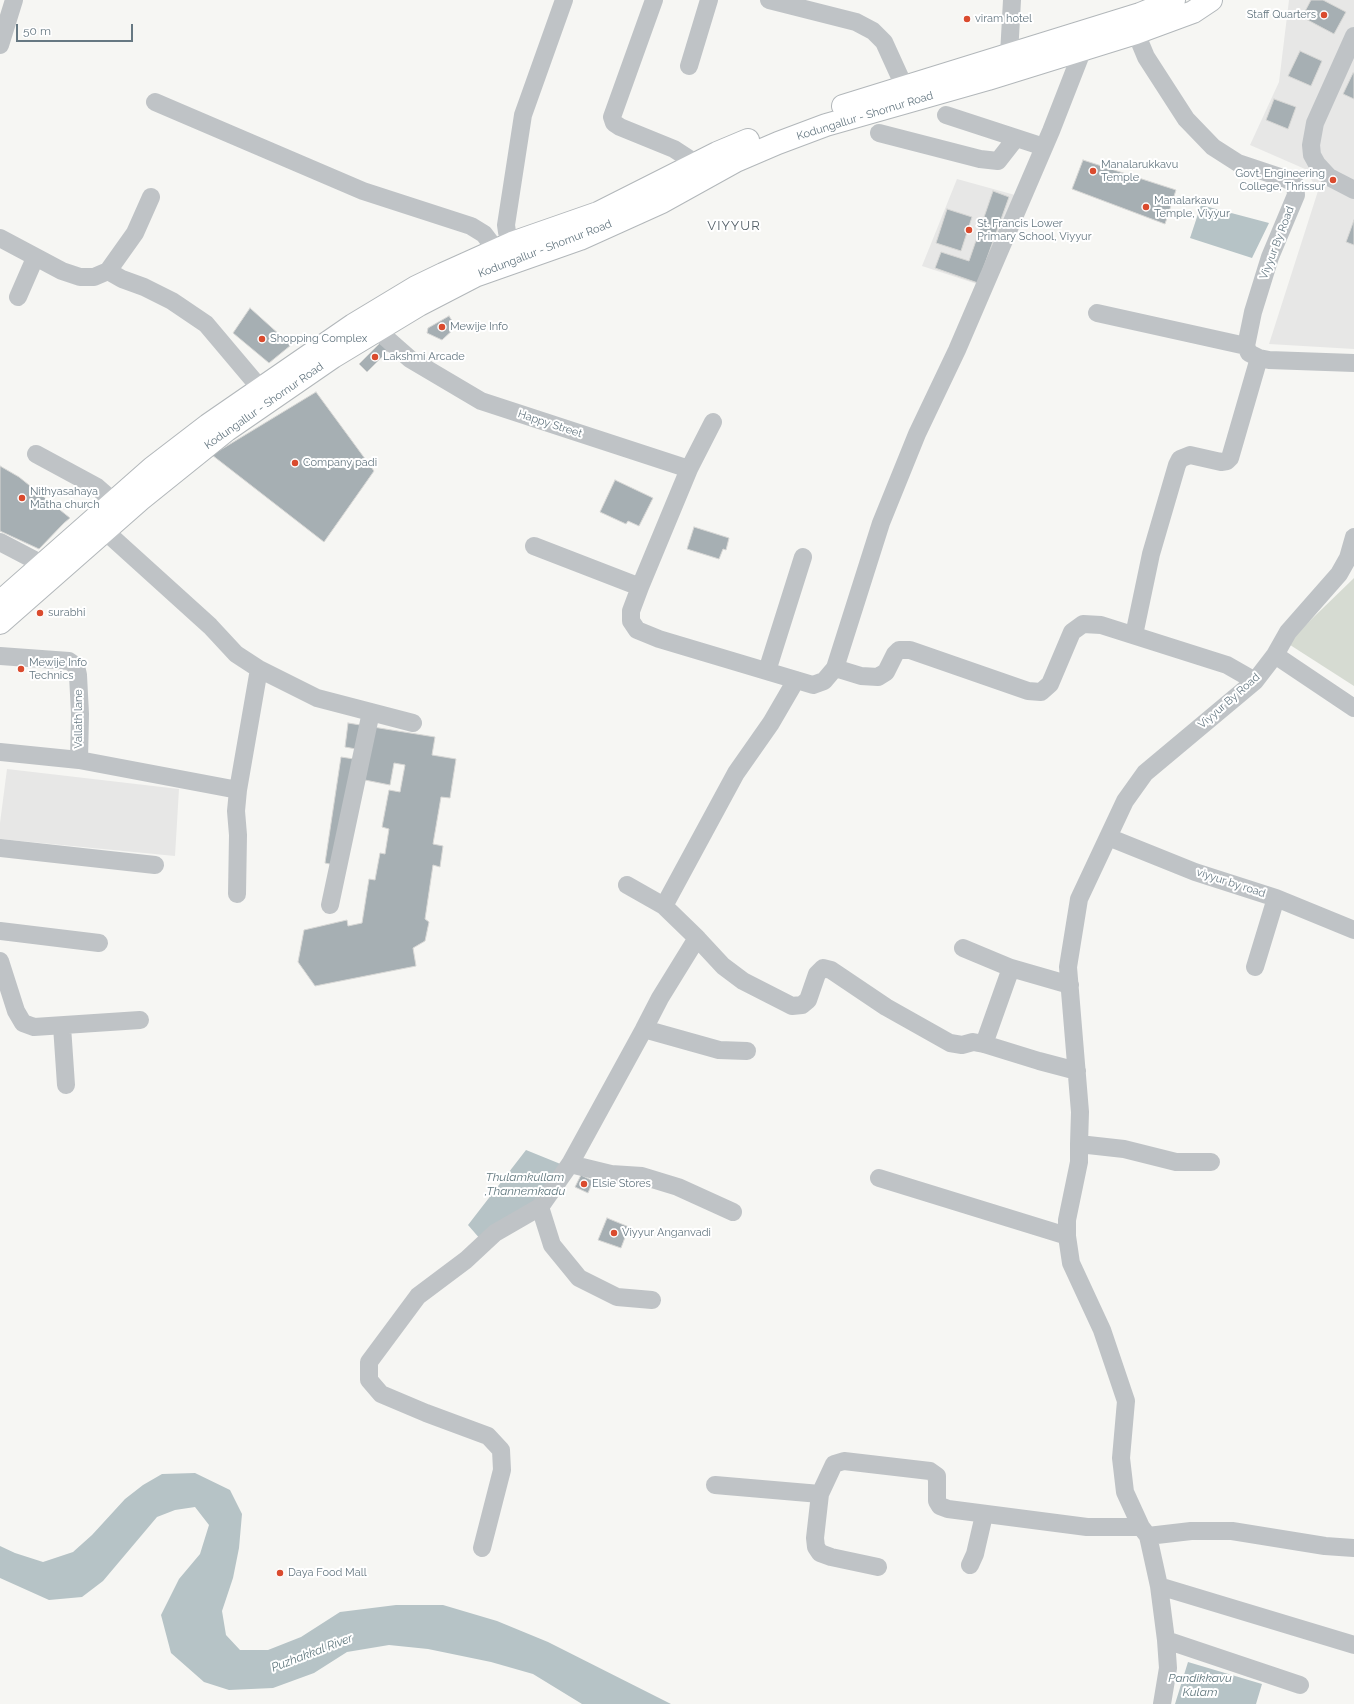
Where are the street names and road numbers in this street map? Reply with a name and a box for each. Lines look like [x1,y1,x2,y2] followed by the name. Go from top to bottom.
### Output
[795,89,935,143] street label: Kodungallur - Shornur Road
[1257,205,1297,281] street label: Viyyur By Road
[476,217,614,281] street label: Kodungallur - Shornur Road
[202,360,326,452] street label: Kodungallur - Shornur Road
[516,407,584,441] street label: Happy Street
[1195,671,1263,731] street label: Viyyur By Road
[72,689,86,749] street label: Vallath lane
[1195,866,1267,900] street label: viyyur by road

